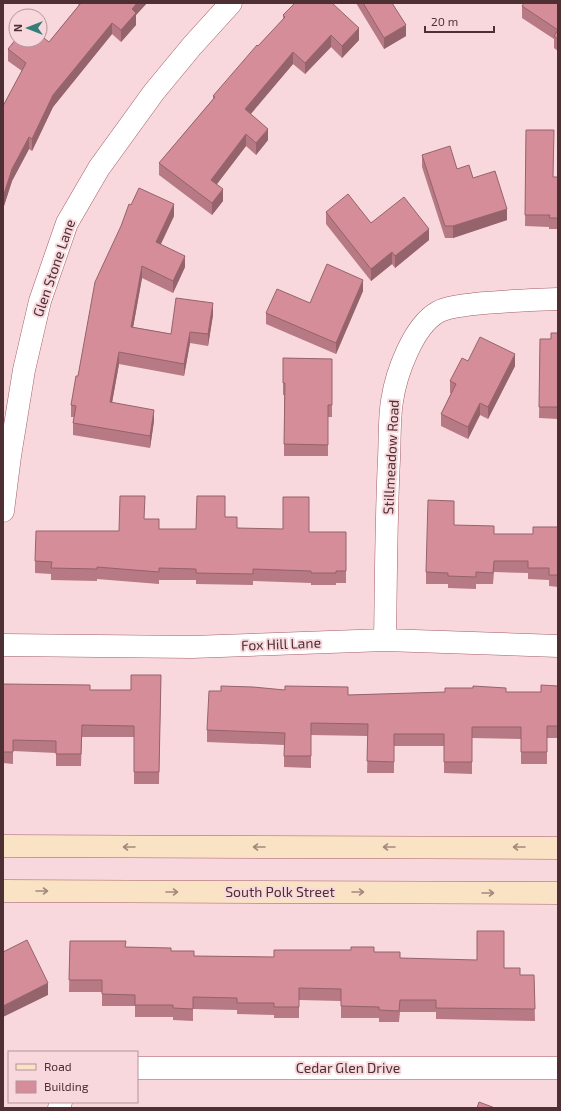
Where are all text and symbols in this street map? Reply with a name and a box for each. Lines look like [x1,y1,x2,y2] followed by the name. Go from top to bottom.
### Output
[8,8,48,48] north arrow
[425,8,494,34] scale bar
[431,14,458,28] text: 20 m
[11,24,24,32] text: N
[29,217,78,319] street label: Glen Stone Lane
[379,399,402,515] street label: Stillmeadow Road
[241,634,321,653] street label: Fox Hill Lane
[123,843,136,851] one-way arrow
[253,843,266,851] one-way arrow
[383,843,396,851] one-way arrow
[513,844,526,851] one-way arrow
[225,883,335,900] street label: South Polk Street
[35,887,48,895] one-way arrow
[165,888,178,896] one-way arrow
[351,889,364,896] one-way arrow
[481,889,494,897] one-way arrow
[8,1051,138,1103] legend
[44,1059,72,1073] text: Road
[296,1059,400,1076] street label: Cedar Glen Drive
[44,1079,89,1093] text: Building

